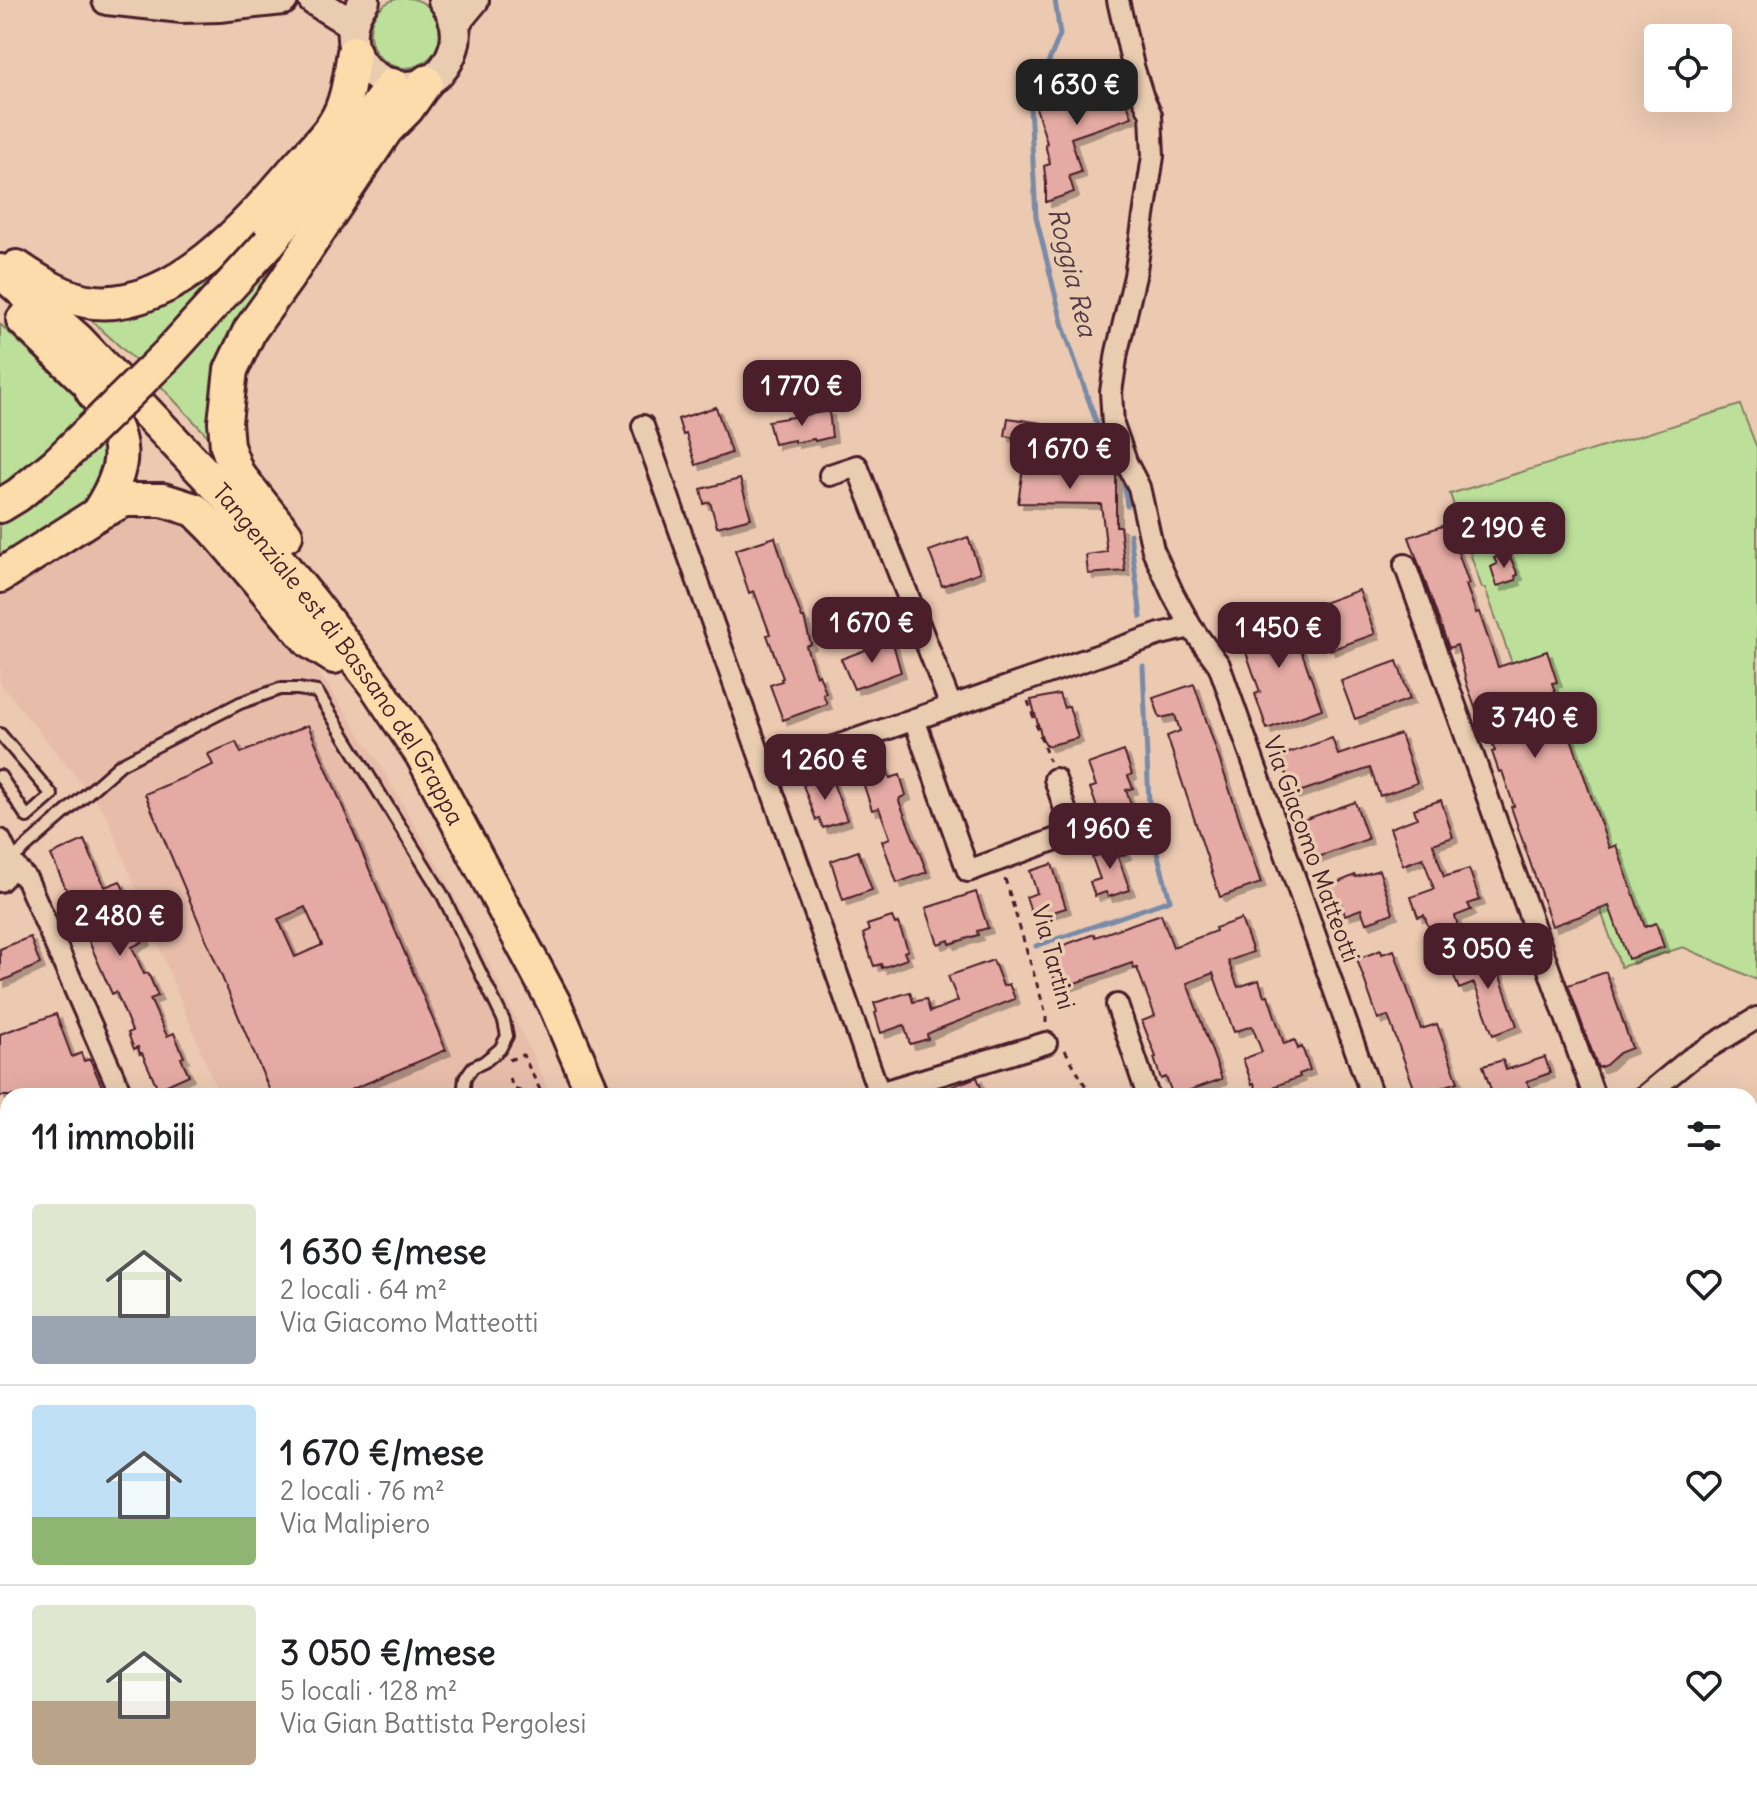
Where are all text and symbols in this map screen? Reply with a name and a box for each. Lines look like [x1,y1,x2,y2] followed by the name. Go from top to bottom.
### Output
[1644,24,1732,112] map controls
[1644,24,1732,112] button: locate
[1003,59,1151,127] pin: 1 630 €
[1034,68,1120,101] text: 1 630 €
[1041,204,1105,341] water label: Roggia Rea
[728,360,876,428] pin: 1 770 €
[761,369,843,402] text: 1 770 €
[996,423,1144,491] pin: 1 670 €
[1028,432,1112,465] text: 1 670 €
[207,477,471,830] street label: Tangenziale est di Bassano del Grappa
[1430,502,1578,570] pin: 2 190 €
[1461,511,1547,544] text: 2 190 €
[798,597,946,665] pin: 1 670 €
[1205,602,1353,670] pin: 1 450 €
[830,606,914,639] text: 1 670 €
[1236,611,1322,644] text: 1 450 €
[1461,692,1609,760] pin: 3 740 €
[1491,701,1579,734] text: 3 740 €
[1257,732,1367,966] street label: Via Giacomo Matteotti
[751,734,899,802] pin: 1 260 €
[782,743,868,776] text: 1 260 €
[1036,803,1184,871] pin: 1 960 €
[1067,812,1153,845] text: 1 960 €
[46,890,194,958] pin: 2 480 €
[75,899,165,932] text: 2 480 €
[1026,901,1082,1013] street label: Via Tartini
[1414,923,1562,991] pin: 3 050 €
[1441,932,1535,965] text: 3 050 €
[1682,1114,1726,1158] icon: filters
[32,1115,195,1158] text: 11 immobili
[280,1230,487,1273] text: 1 630 €/mese
[96,1236,192,1332] icon: home
[1682,1262,1726,1306] icon: heart
[280,1273,447,1306] text: 2 locali · 64 m²
[280,1306,538,1339] text: Via Giacomo Matteotti
[280,1431,484,1474] text: 1 670 €/mese
[96,1437,192,1533] icon: home
[1682,1463,1726,1507] icon: heart
[280,1474,445,1507] text: 2 locali · 76 m²
[280,1507,430,1540] text: Via Malipiero
[280,1631,496,1674] text: 3 050 €/mese
[96,1637,192,1733] icon: home
[1682,1663,1726,1707] icon: heart
[280,1674,458,1707] text: 5 locali · 128 m²
[280,1707,586,1740] text: Via Gian Battista Pergolesi

